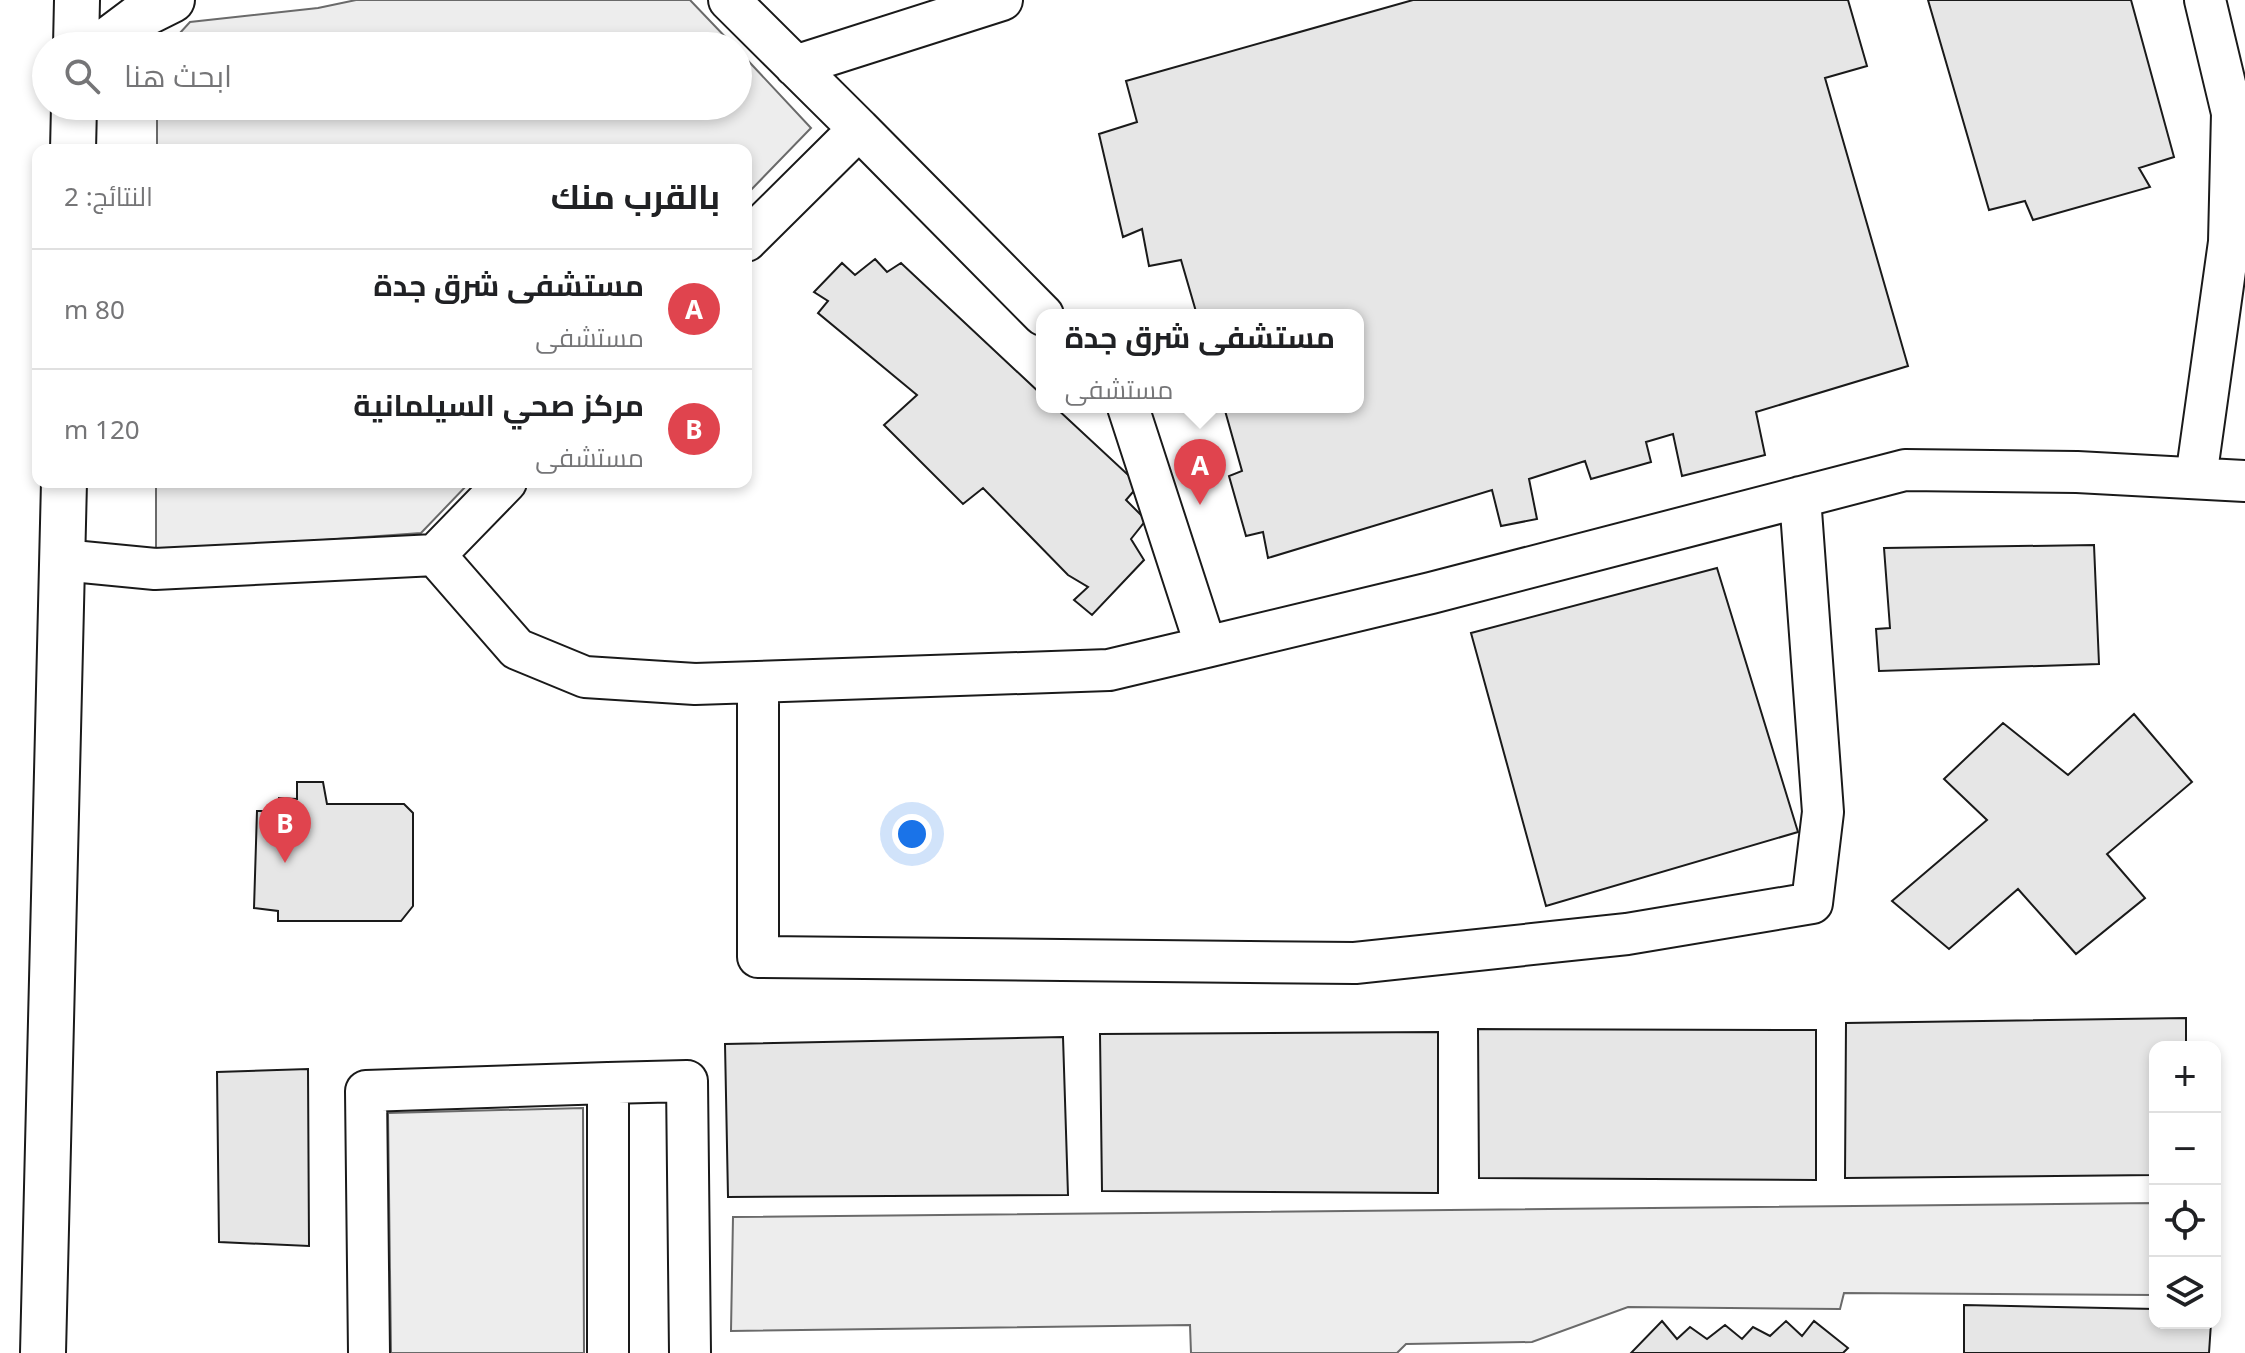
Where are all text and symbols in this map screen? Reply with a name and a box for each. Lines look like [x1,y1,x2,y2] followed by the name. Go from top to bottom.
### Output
[32,32,752,120] search box
[60,54,104,98] icon: search
[124,55,232,96] text: ابحث هنا
[551,173,720,219] text: بالقرب منك
[64,178,153,214] text: النتائج: 2
[374,264,644,305] text: مستشفى شرق جدة
[64,291,125,327] text: 80 m
[685,291,703,327] text: A
[1036,309,1364,413] popup
[1065,316,1335,357] text: مستشفى شرق جدة
[535,319,644,355] text: مستشفى
[1065,371,1173,407] text: مستشفى
[353,384,644,425] text: مركز صحي السيلمانية
[64,411,140,447] text: 120 m
[685,411,703,447] text: B
[535,439,644,475] text: مستشفى
[1174,439,1226,505] pin: A
[259,797,311,863] pin: B
[892,814,932,854] your location
[2149,1041,2221,1329] map controls
[2149,1041,2221,1113] button: +
[2149,1113,2221,1185] button: −
[2149,1185,2221,1257] button: locate
[2149,1257,2221,1329] button: layers

